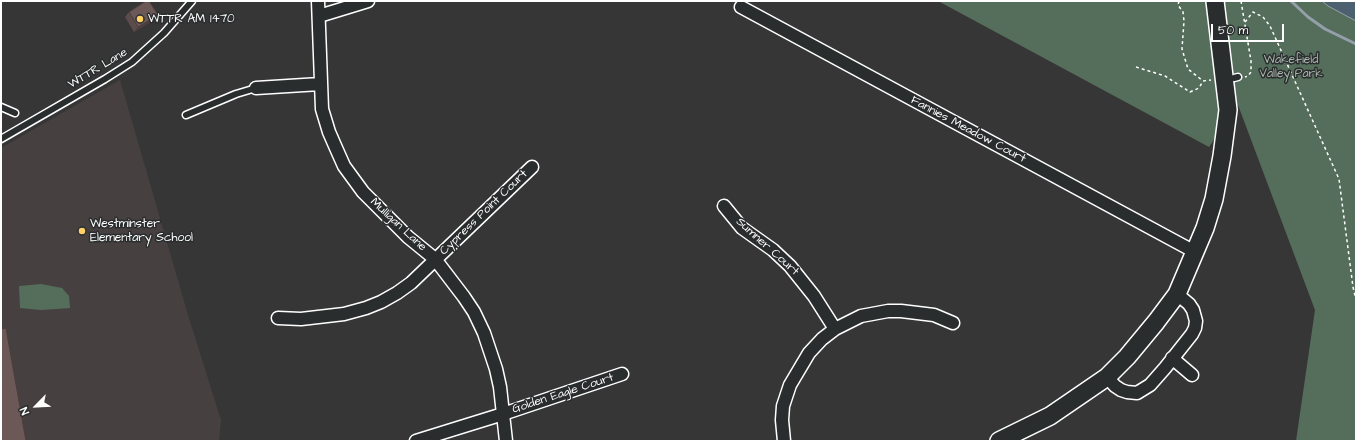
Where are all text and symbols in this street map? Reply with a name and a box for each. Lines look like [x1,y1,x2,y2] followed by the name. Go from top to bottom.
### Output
[148,12,235,26] place label: WTTR AM 1470
[135,14,145,24] marker: WTTR AM 1470
[1213,16,1286,42] scale bar
[1218,22,1248,39] text: 50 m
[66,46,130,92] street label: WTTR Lane
[1259,53,1323,81] park label: Wakefield Valley Park
[908,94,1028,166] street label: Fannies Meadow Court
[437,167,531,259] street label: Cypress Point Court
[367,195,429,255] street label: Mulligan Lane
[733,215,801,279] street label: Sumner Court
[90,217,193,245] place label: Westminster Elementary School
[77,226,87,236] marker: Westminster Elementary School
[510,371,616,417] street label: Golden Eagle Court
[16,386,56,426] north arrow
[16,405,33,417] text: N

